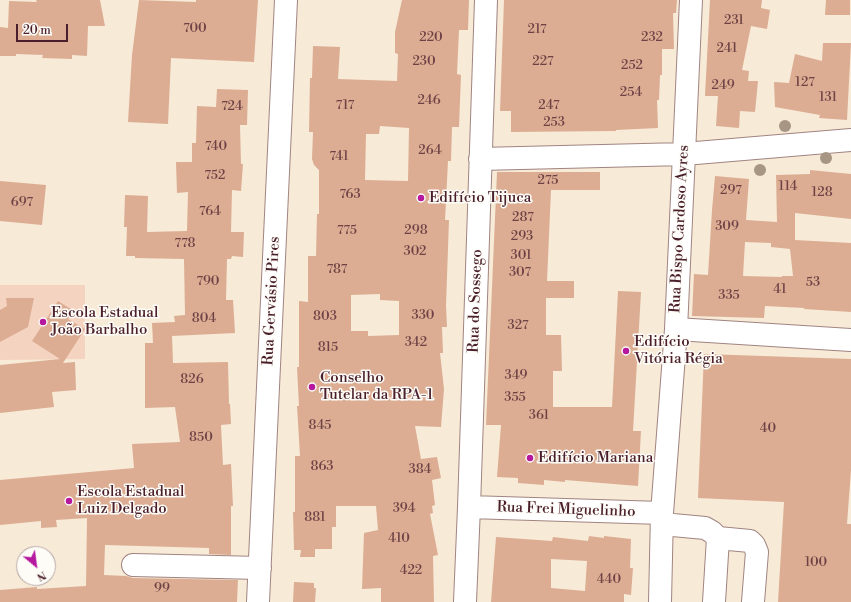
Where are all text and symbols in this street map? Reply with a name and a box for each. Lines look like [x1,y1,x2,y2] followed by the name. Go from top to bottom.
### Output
[724,13,744,29] house number: 231
[18,16,70,42] scale bar
[183,21,207,37] house number: 700
[527,22,547,38] house number: 217
[23,23,51,38] text: 20 m
[419,30,443,46] house number: 220
[641,30,663,46] house number: 232
[717,41,737,57] house number: 241
[412,54,436,70] house number: 230
[532,54,554,70] house number: 227
[621,58,643,74] house number: 252
[795,75,815,91] house number: 127
[711,78,735,94] house number: 249
[620,85,642,101] house number: 254
[819,90,837,106] house number: 131
[417,93,441,109] house number: 246
[336,98,354,114] house number: 717
[538,98,560,114] house number: 247
[221,99,243,115] house number: 724
[543,115,565,131] house number: 253
[205,139,227,155] house number: 740
[418,143,442,159] house number: 264
[667,144,693,314] street label: Rua Bispo Cardoso Ayres
[329,149,349,165] house number: 741
[205,168,225,184] house number: 752
[538,173,558,189] house number: 275
[779,179,797,195] house number: 114
[720,183,742,199] house number: 297
[811,185,833,201] house number: 128
[339,187,361,203] house number: 763
[429,189,531,207] place label: Edifício Tijuca
[416,193,426,203] marker: Edifício Tijuca
[11,195,33,211] house number: 697
[199,204,221,220] house number: 764
[512,210,534,226] house number: 287
[715,219,739,235] house number: 309
[337,223,357,239] house number: 775
[404,223,428,239] house number: 298
[511,229,533,245] house number: 293
[175,236,195,252] house number: 778
[260,236,284,366] street label: Rua Gervásio Pires
[404,244,426,260] house number: 302
[511,248,531,264] house number: 301
[465,249,487,353] street label: Rua do Sossego
[327,262,347,278] house number: 787
[509,265,531,281] house number: 307
[197,274,219,290] house number: 790
[806,275,820,291] house number: 53
[773,282,787,298] house number: 41
[718,288,740,304] house number: 335
[51,304,158,339] place label: Escola Estadual João Barbalho
[412,308,434,324] house number: 330
[313,309,337,325] house number: 803
[192,311,216,327] house number: 804
[38,317,48,327] marker: Escola Estadual João Barbalho
[507,318,529,334] house number: 327
[634,333,723,368] place label: Edifício Vitória Régia
[405,335,427,351] house number: 342
[318,340,338,356] house number: 815
[621,346,631,356] marker: Edifício Vitória Régia
[505,368,527,384] house number: 349
[320,369,433,404] place label: Conselho Tutelar da RPA-1
[180,372,204,388] house number: 826
[307,382,317,392] marker: Conselho Tutelar da RPA-1
[504,390,526,406] house number: 355
[529,408,549,424] house number: 361
[308,418,332,434] house number: 845
[760,421,776,437] house number: 40
[189,430,213,446] house number: 850
[538,449,653,467] place label: Edifício Mariana
[525,453,535,463] marker: Edifício Mariana
[310,459,334,475] house number: 863
[408,462,432,478] house number: 384
[77,483,184,518] place label: Escola Estadual Luiz Delgado
[64,496,74,506] marker: Escola Estadual Luiz Delgado
[496,499,636,521] street label: Rua Frei Miguelinho
[393,501,415,517] house number: 394
[304,510,326,526] house number: 881
[388,531,410,547] house number: 410
[16,546,56,586] north arrow
[805,555,827,571] house number: 100
[400,563,422,579] house number: 422
[34,567,49,584] text: N
[597,572,621,588] house number: 440
[154,581,170,597] house number: 99

